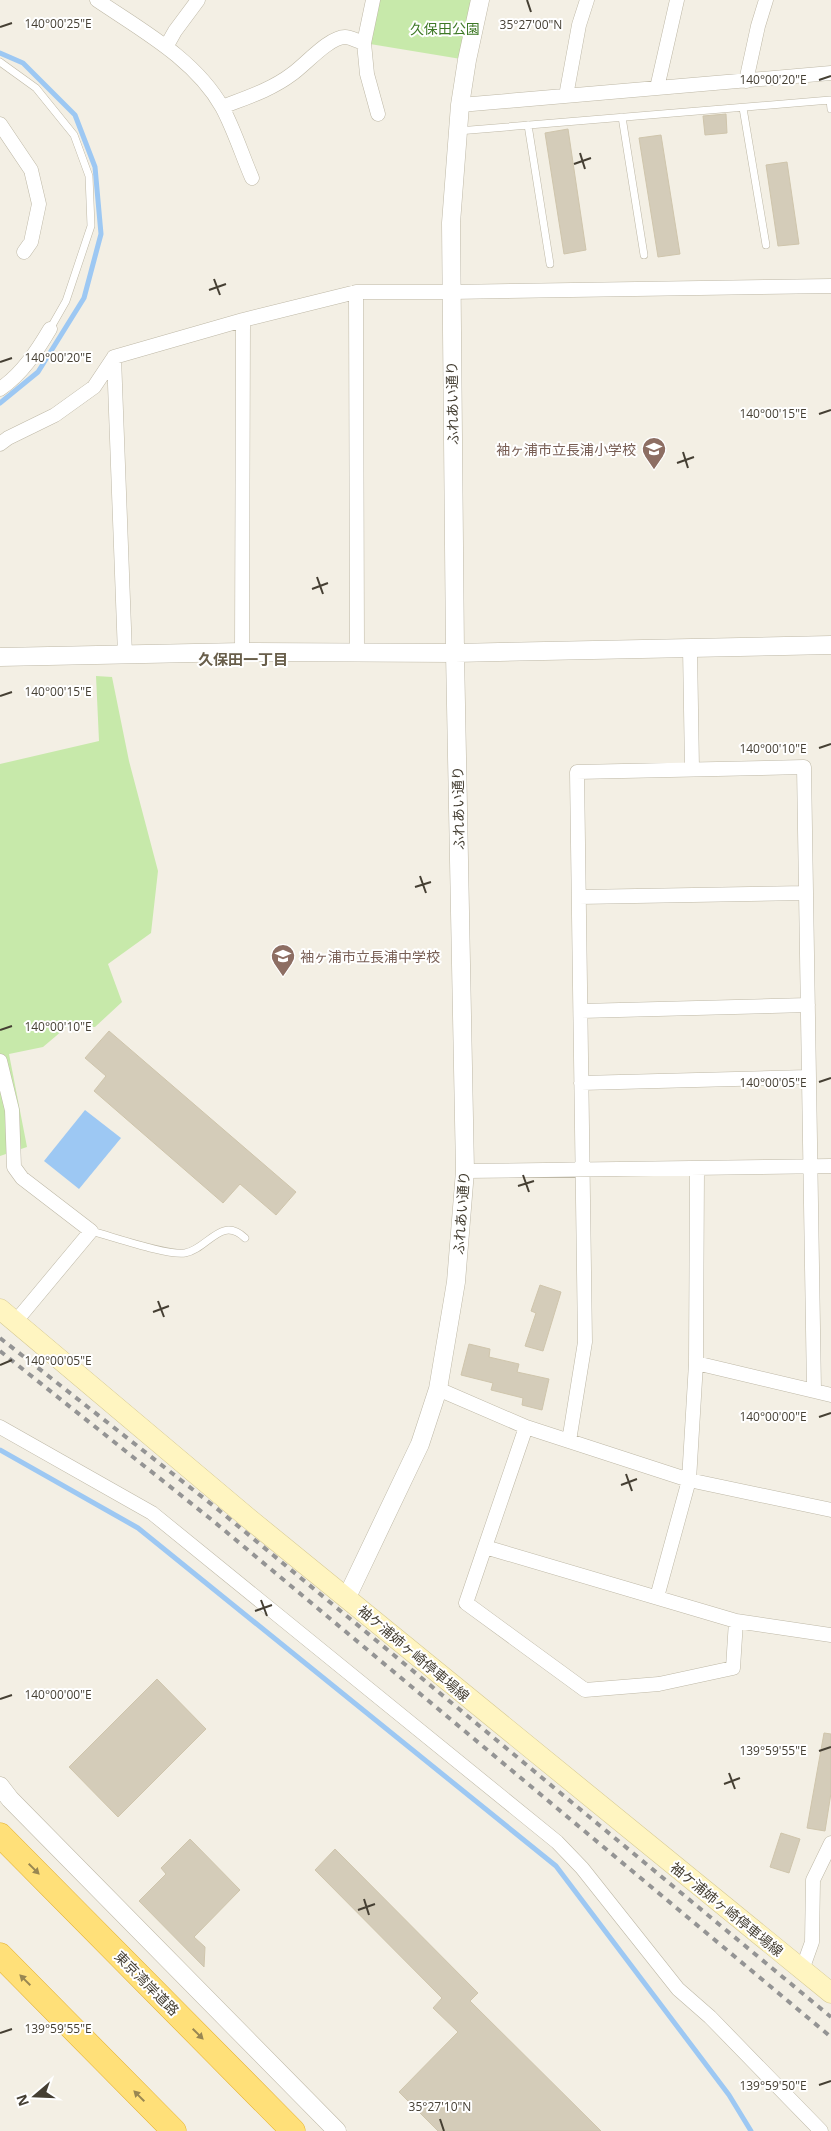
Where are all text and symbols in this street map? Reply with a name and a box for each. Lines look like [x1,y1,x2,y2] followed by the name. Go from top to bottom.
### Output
[24,15,92,32] text: 140°00'25"E
[500,16,562,33] text: 35°27'00"N
[410,19,480,38] park label: 久保田公園
[739,71,807,88] text: 140°00'20"E
[24,349,92,366] text: 140°00'20"E
[442,361,462,445] street label: ふれあい通り
[739,405,807,422] text: 140°00'15"E
[641,436,667,470] school or university icon: 袖ヶ浦市立長浦小学校
[496,440,636,459] place label: 袖ヶ浦市立長浦小学校
[198,649,288,669] district label: 久保田一丁目
[24,683,92,700] text: 140°00'15"E
[739,740,807,757] text: 140°00'10"E
[448,766,468,850] street label: ふれあい通り
[270,943,296,977] school or university icon: 袖ヶ浦市立長浦中学校
[300,947,440,966] place label: 袖ヶ浦市立長浦中学校
[24,1018,92,1035] text: 140°00'10"E
[739,1074,807,1091] text: 140°00'05"E
[449,1170,473,1256] street label: ふれあい通り
[24,1352,92,1369] text: 140°00'05"E
[739,1408,807,1425] text: 140°00'00"E
[354,1601,474,1705] street label: 袖ケ浦姉ヶ崎停車場線
[24,1686,92,1703] text: 140°00'00"E
[739,1742,807,1759] text: 139°59'55"E
[667,1858,787,1960] street label: 袖ケ浦姉ヶ崎停車場線
[28,1863,40,1875] one-way arrow
[111,1947,183,2019] street label: 東京湾岸道路
[20,1975,32,1987] one-way arrow
[24,2020,92,2037] text: 139°59'55"E
[192,2028,204,2040] one-way arrow
[10,2071,60,2121] north arrow
[739,2077,807,2094] text: 139°59'50"E
[134,2090,146,2102] one-way arrow
[11,2092,33,2109] text: N
[409,2098,471,2115] text: 35°27'10"N

